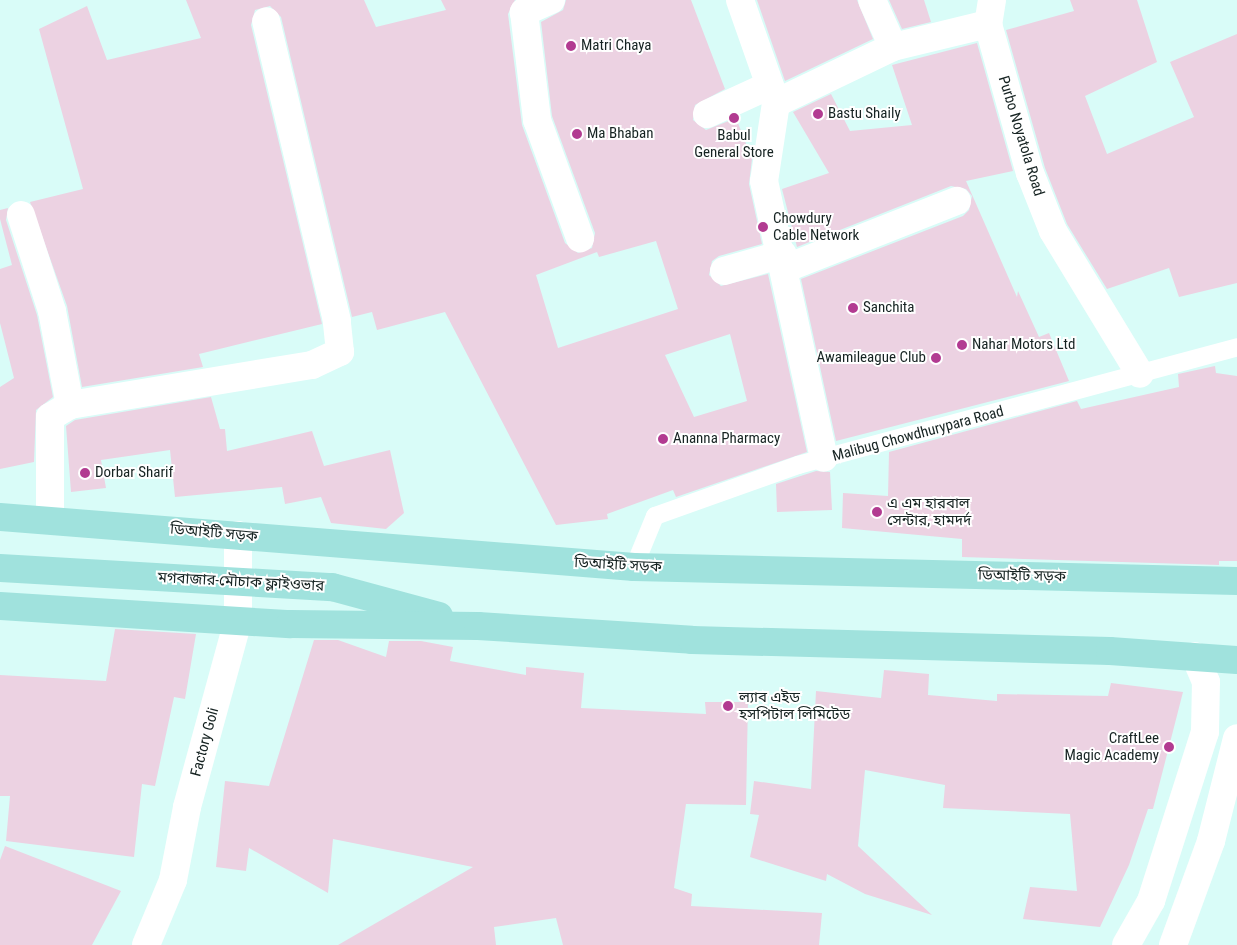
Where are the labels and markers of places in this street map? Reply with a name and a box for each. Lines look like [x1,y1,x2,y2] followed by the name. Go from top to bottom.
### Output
[581,37,652,55] place label: Matri Chaya
[565,40,577,52] marker: Matri Chaya
[828,105,901,123] place label: Bastu Shaily
[812,108,824,120] marker: Bastu Shaily
[728,112,740,124] marker: Babul General Store
[587,125,653,143] place label: Ma Bhaban
[694,126,774,161] place label: Babul General Store
[571,128,583,140] marker: Ma Bhaban
[773,209,859,244] place label: Chowdury Cable Network
[757,221,769,233] marker: Chowdury Cable Network
[863,299,914,317] place label: Sanchita
[847,302,859,314] marker: Sanchita
[972,336,1075,354] place label: Nahar Motors Ltd
[956,339,968,351] marker: Nahar Motors Ltd
[817,349,926,367] place label: Awamileague Club
[930,352,942,364] marker: Awamileague Club
[673,430,780,448] place label: Ananna Pharmacy
[657,433,669,445] marker: Ananna Pharmacy
[95,464,173,482] place label: Dorbar Sharif
[79,467,91,479] marker: Dorbar Sharif
[887,494,971,529] place label: এ এম হারবাল সেন্টার, হামদর্দ
[871,506,883,518] marker: এ এম হারবাল সেন্টার, হামদর্দ
[739,688,850,723] place label: ল্যাব এইড হসপিটাল লিমিটেড
[721,699,735,713] marker: ল্যাব এইড হসপিটাল লিমিটেড
[1064,729,1159,764] place label: CraftLee Magic Academy
[1163,741,1175,753] marker: CraftLee Magic Academy

